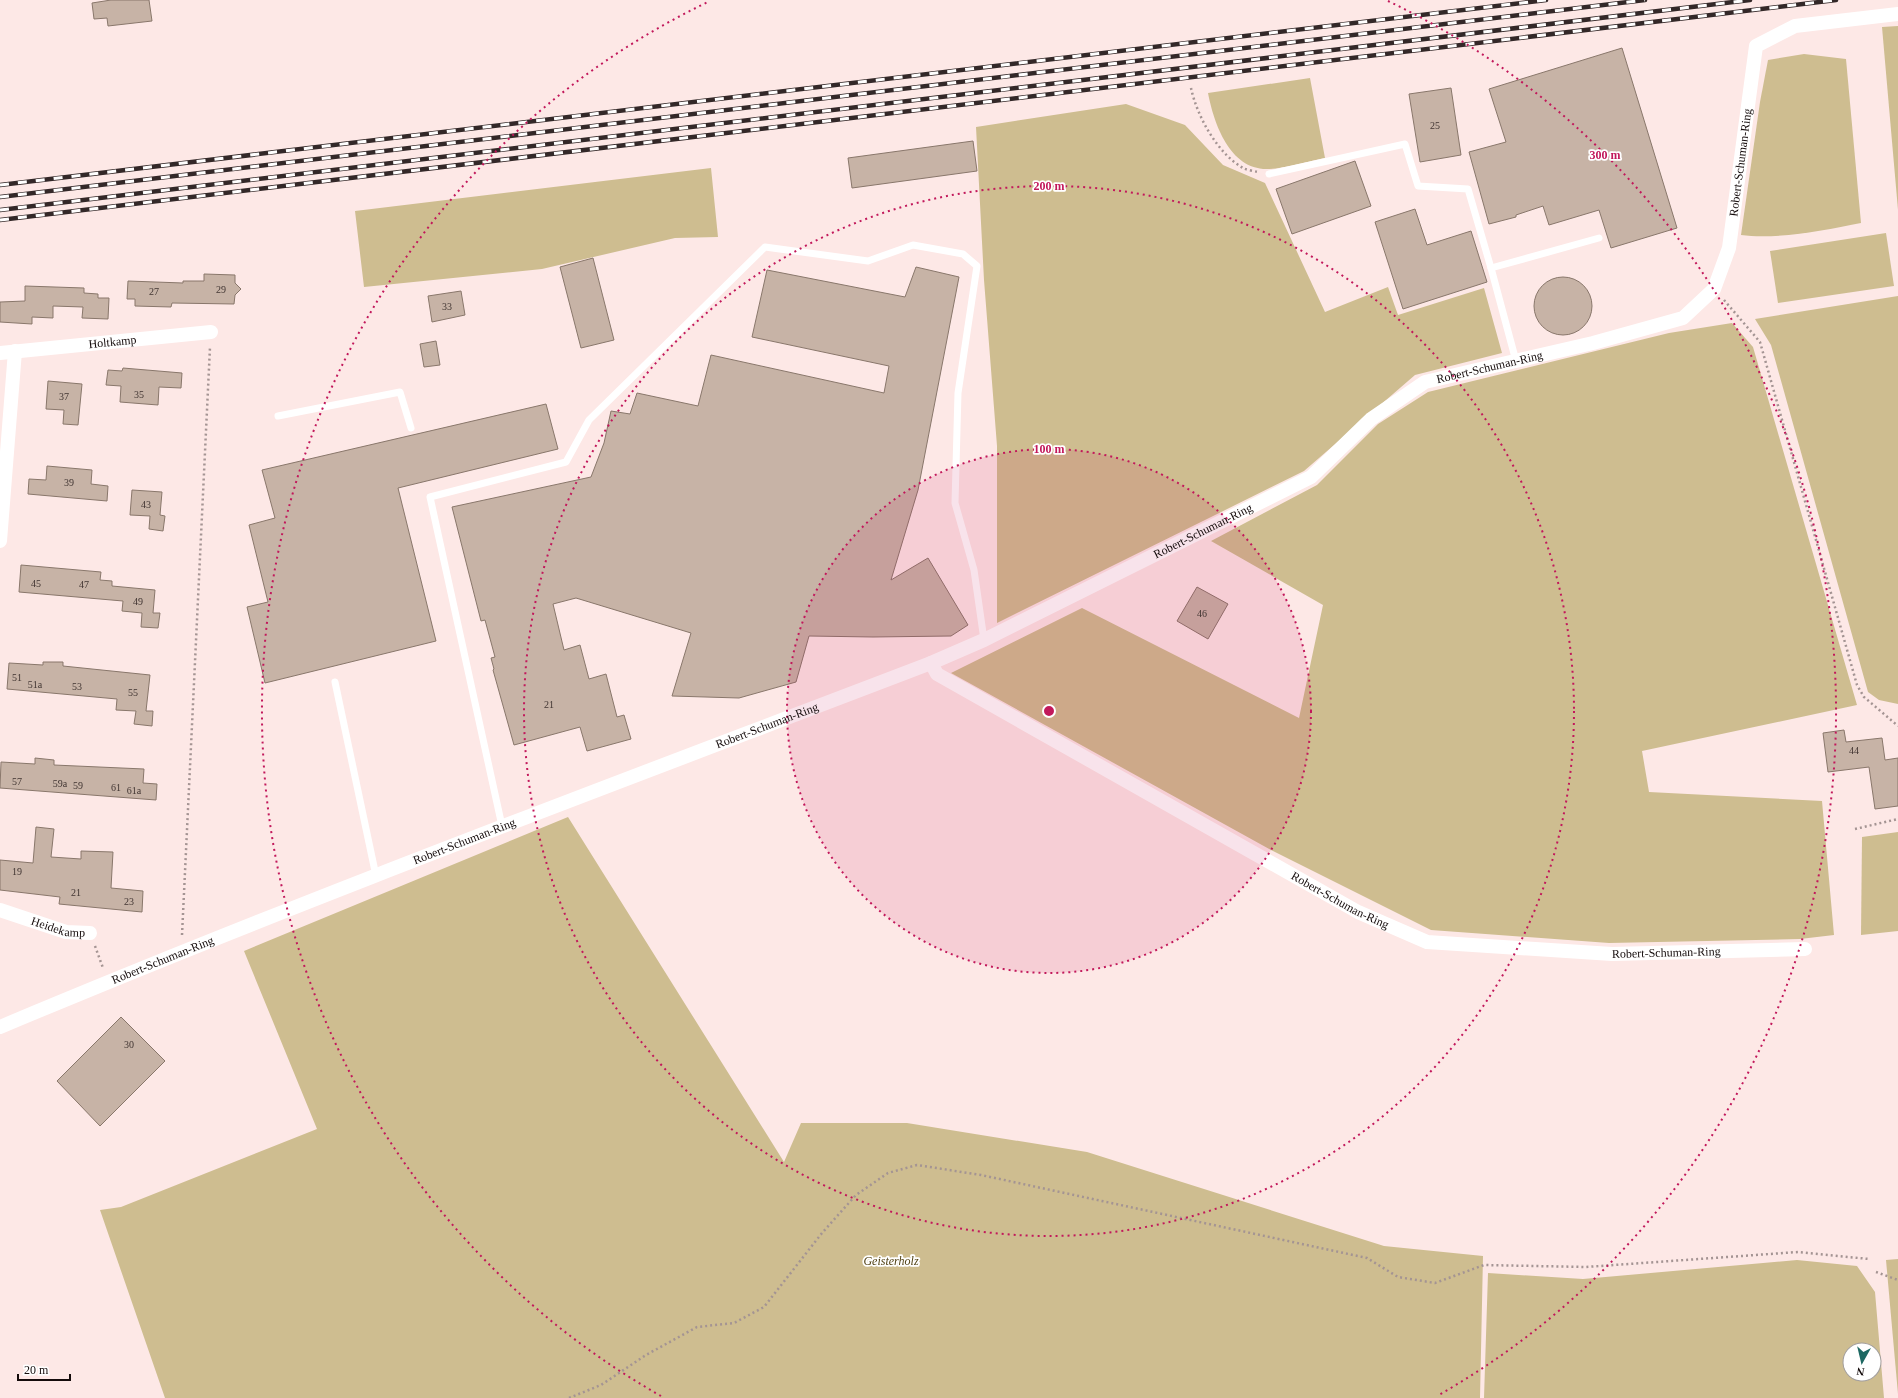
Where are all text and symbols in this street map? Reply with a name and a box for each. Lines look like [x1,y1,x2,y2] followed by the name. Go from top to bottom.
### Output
[1726,108,1755,217] street label: Robert-Schuman-Ring
[1430,120,1440,131] house number: 25
[1590,148,1621,162] text: 300 m
[1034,179,1065,193] text: 200 m
[216,284,226,295] house number: 29
[149,286,159,297] house number: 27
[442,301,452,312] house number: 33
[88,332,137,351] street label: Holtkamp
[1435,348,1544,386] street label: Robert-Schuman-Ring
[134,389,144,400] house number: 35
[59,391,69,402] house number: 37
[1034,442,1065,456] text: 100 m
[64,477,74,488] house number: 39
[141,499,151,510] house number: 43
[1151,500,1255,561] street label: Robert-Schuman-Ring
[31,578,41,589] house number: 45
[79,579,89,590] house number: 47
[133,596,143,607] house number: 49
[1197,608,1207,619] house number: 46
[12,672,22,683] house number: 51
[28,679,43,690] house number: 51a
[72,681,82,692] house number: 53
[128,687,138,698] house number: 55
[544,699,554,710] house number: 21
[714,700,820,751] street label: Robert-Schuman-Ring
[1042,704,1056,718] centre of rings
[1849,745,1859,756] house number: 44
[12,776,22,787] house number: 57
[53,778,68,789] house number: 59a
[73,780,83,791] house number: 59
[111,782,121,793] house number: 61
[127,785,142,796] house number: 61a
[411,815,517,867] street label: Robert-Schuman-Ring
[12,866,22,877] house number: 19
[1289,869,1391,932] street label: Robert-Schuman-Ring
[71,887,81,898] house number: 21
[124,896,134,907] house number: 23
[29,914,85,940] street label: Heidekamp
[110,933,216,987] street label: Robert-Schuman-Ring
[1612,944,1721,961] street label: Robert-Schuman-Ring
[124,1039,134,1050] house number: 30
[863,1254,919,1268] park label: Geisterholz
[1842,1342,1882,1382] north arrow
[18,1356,70,1382] scale bar
[24,1363,49,1377] text: 20 m
[1856,1365,1865,1378] text: N

